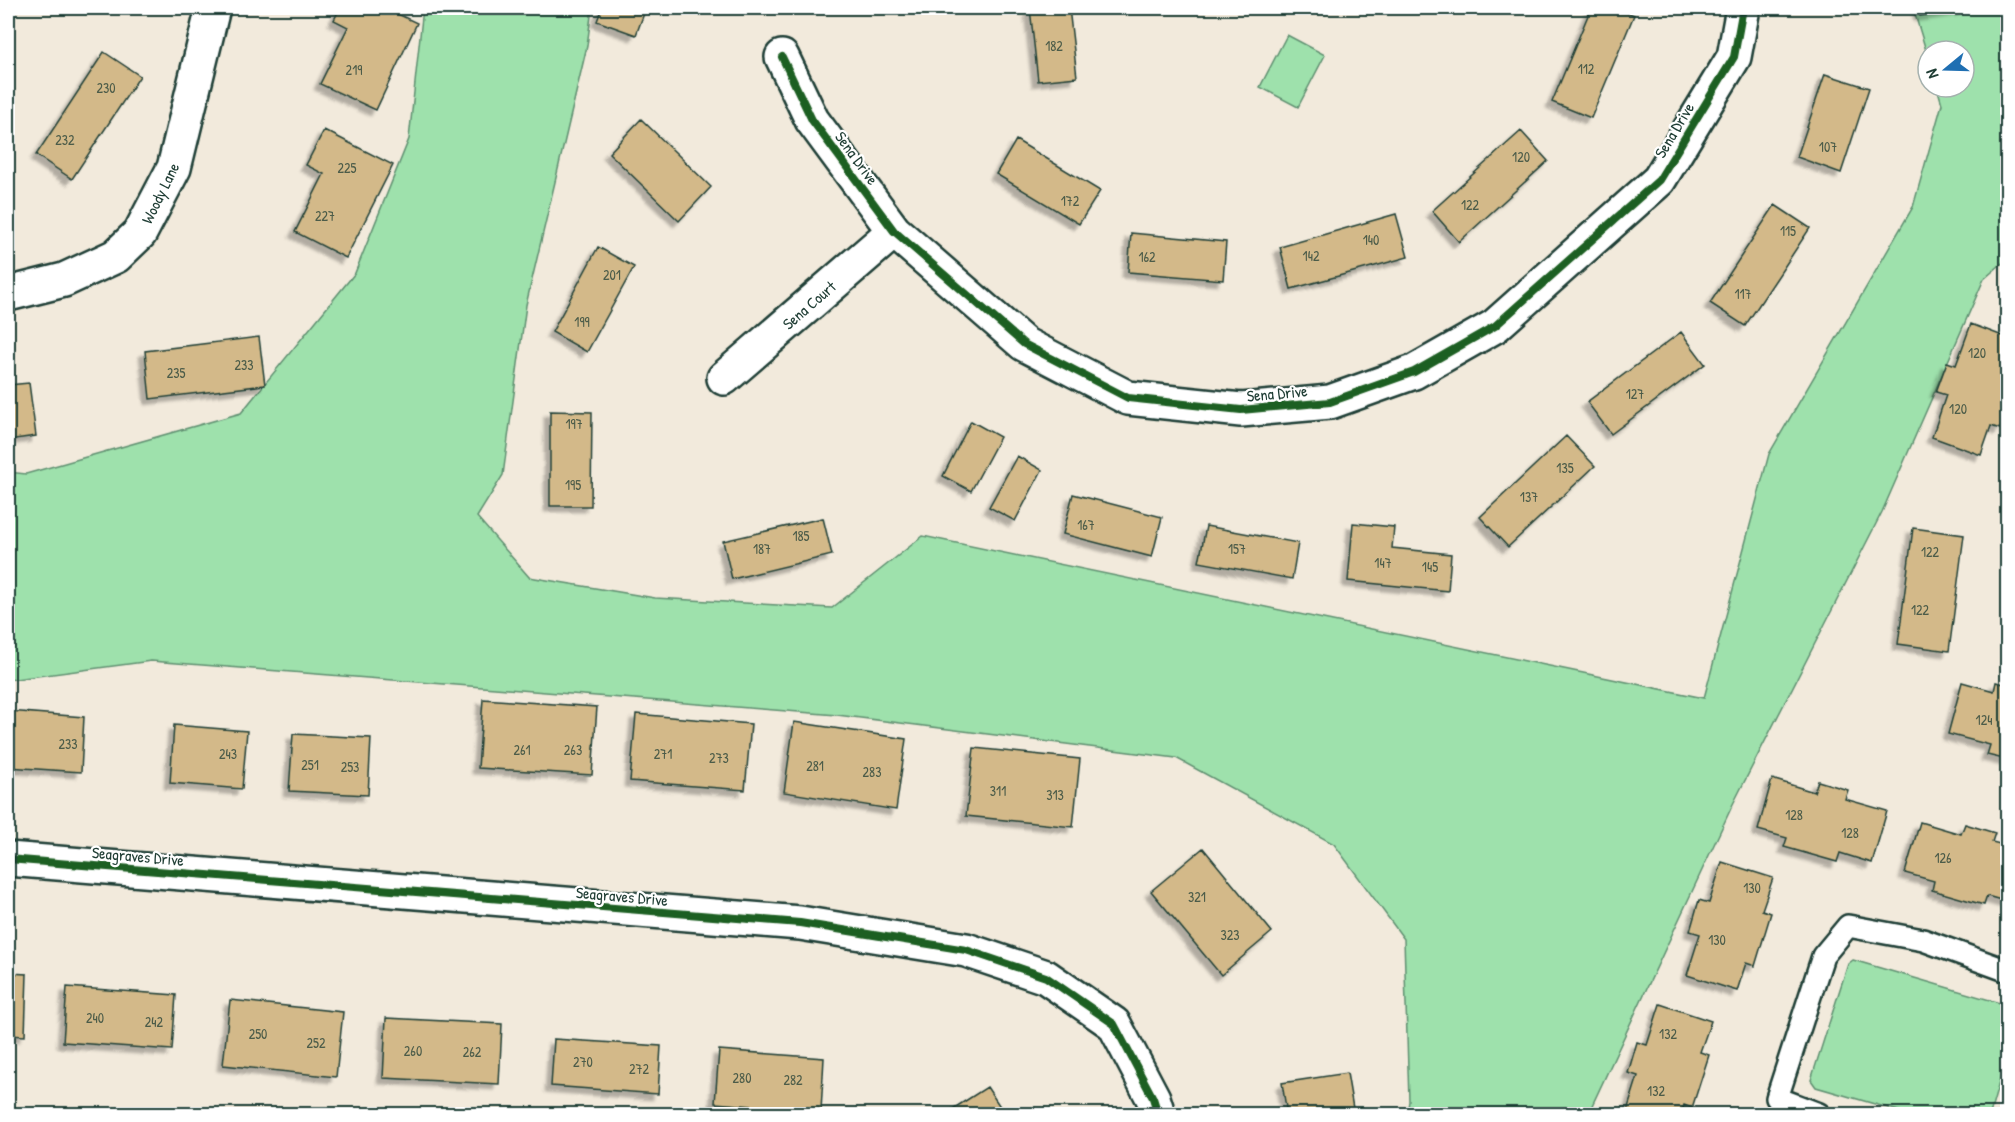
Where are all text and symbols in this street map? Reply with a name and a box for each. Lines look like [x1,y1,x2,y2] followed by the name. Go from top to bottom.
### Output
[1045,36,1063,55] house number: 182
[1916,39,1976,99] north arrow
[1578,59,1595,78] house number: 112
[346,60,362,79] house number: 219
[1920,66,1944,81] text: N
[96,78,116,97] house number: 230
[1649,98,1699,162] street label: Sena Drive
[830,127,884,190] street label: Sena Drive
[55,130,75,149] house number: 232
[1819,137,1837,156] house number: 107
[1512,147,1530,166] house number: 120
[136,158,184,227] street label: Woody Lane
[337,158,357,177] house number: 225
[1061,191,1080,210] house number: 172
[1461,195,1480,214] house number: 122
[315,206,335,225] house number: 227
[1780,221,1796,240] house number: 115
[1363,230,1379,249] house number: 140
[1303,246,1320,265] house number: 142
[1138,247,1156,266] house number: 162
[603,265,621,284] house number: 201
[778,275,841,334] street label: Sena Court
[1734,284,1752,303] house number: 117
[574,312,590,331] house number: 199
[1968,343,1986,362] house number: 120
[234,355,254,374] house number: 233
[167,363,185,382] house number: 235
[1246,379,1309,407] street label: Sena Drive
[1626,384,1644,403] house number: 127
[1949,399,1967,418] house number: 120
[565,414,583,433] house number: 197
[1556,458,1574,477] house number: 135
[565,475,581,494] house number: 195
[1520,487,1538,506] house number: 137
[1077,515,1095,534] house number: 167
[792,526,810,545] house number: 185
[753,539,771,558] house number: 187
[1228,539,1246,558] house number: 157
[1921,542,1940,561] house number: 122
[1374,553,1392,572] house number: 147
[1422,557,1438,576] house number: 145
[1911,600,1930,619] house number: 122
[1976,710,1992,729] house number: 124
[58,734,78,753] house number: 233
[513,740,531,759] house number: 261
[564,740,582,759] house number: 263
[219,744,237,763] house number: 243
[654,744,672,763] house number: 271
[709,748,729,767] house number: 273
[301,755,319,774] house number: 251
[806,756,824,775] house number: 281
[341,757,359,776] house number: 253
[863,762,881,781] house number: 283
[990,781,1006,800] house number: 311
[1046,785,1064,804] house number: 313
[1785,805,1803,824] house number: 128
[1841,823,1859,842] house number: 128
[91,841,186,871] street label: Seagraves Drive
[1934,848,1952,867] house number: 126
[1743,878,1761,897] house number: 130
[575,881,670,911] street label: Seagraves Drive
[1188,887,1206,906] house number: 321
[1220,925,1240,944] house number: 323
[1708,930,1726,949] house number: 130
[86,1008,104,1027] house number: 240
[145,1012,164,1031] house number: 242
[249,1024,267,1043] house number: 250
[1659,1024,1677,1043] house number: 132
[306,1033,326,1052] house number: 252
[404,1041,422,1060] house number: 260
[463,1042,482,1061] house number: 262
[573,1052,593,1071] house number: 270
[629,1059,649,1078] house number: 272
[733,1068,751,1087] house number: 280
[783,1070,803,1089] house number: 282
[1647,1081,1665,1100] house number: 132

